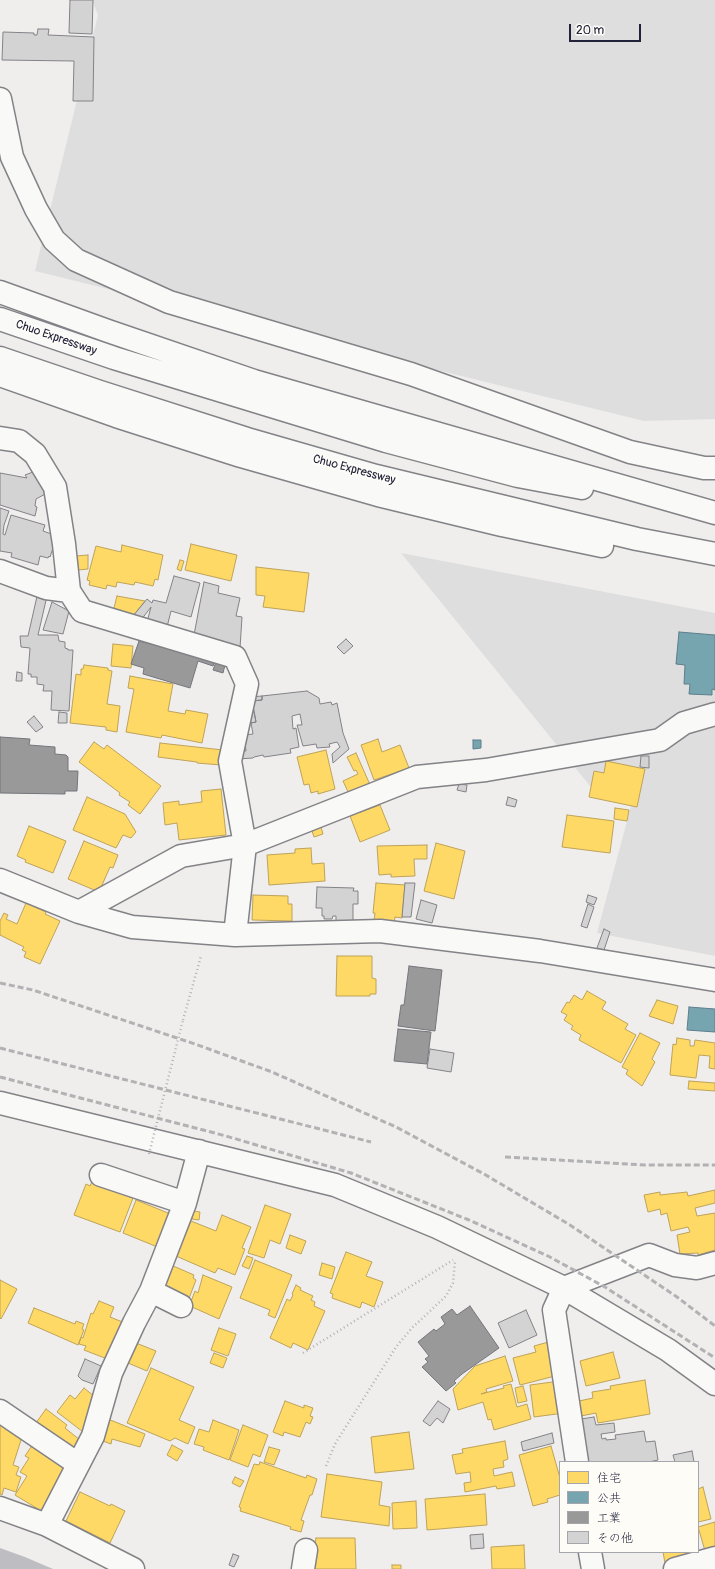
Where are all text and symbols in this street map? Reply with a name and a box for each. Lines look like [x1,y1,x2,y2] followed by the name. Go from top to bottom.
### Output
[571,16,643,42] scale bar
[576,23,604,38] text: 20 m
[14,317,98,359] street label: Chuo Expressway
[311,452,397,488] street label: Chuo Expressway
[559,1461,699,1553] legend
[597,1471,621,1486] text: 住宅
[597,1491,621,1506] text: 公共
[597,1511,621,1526] text: 工業
[597,1531,633,1546] text: その他

